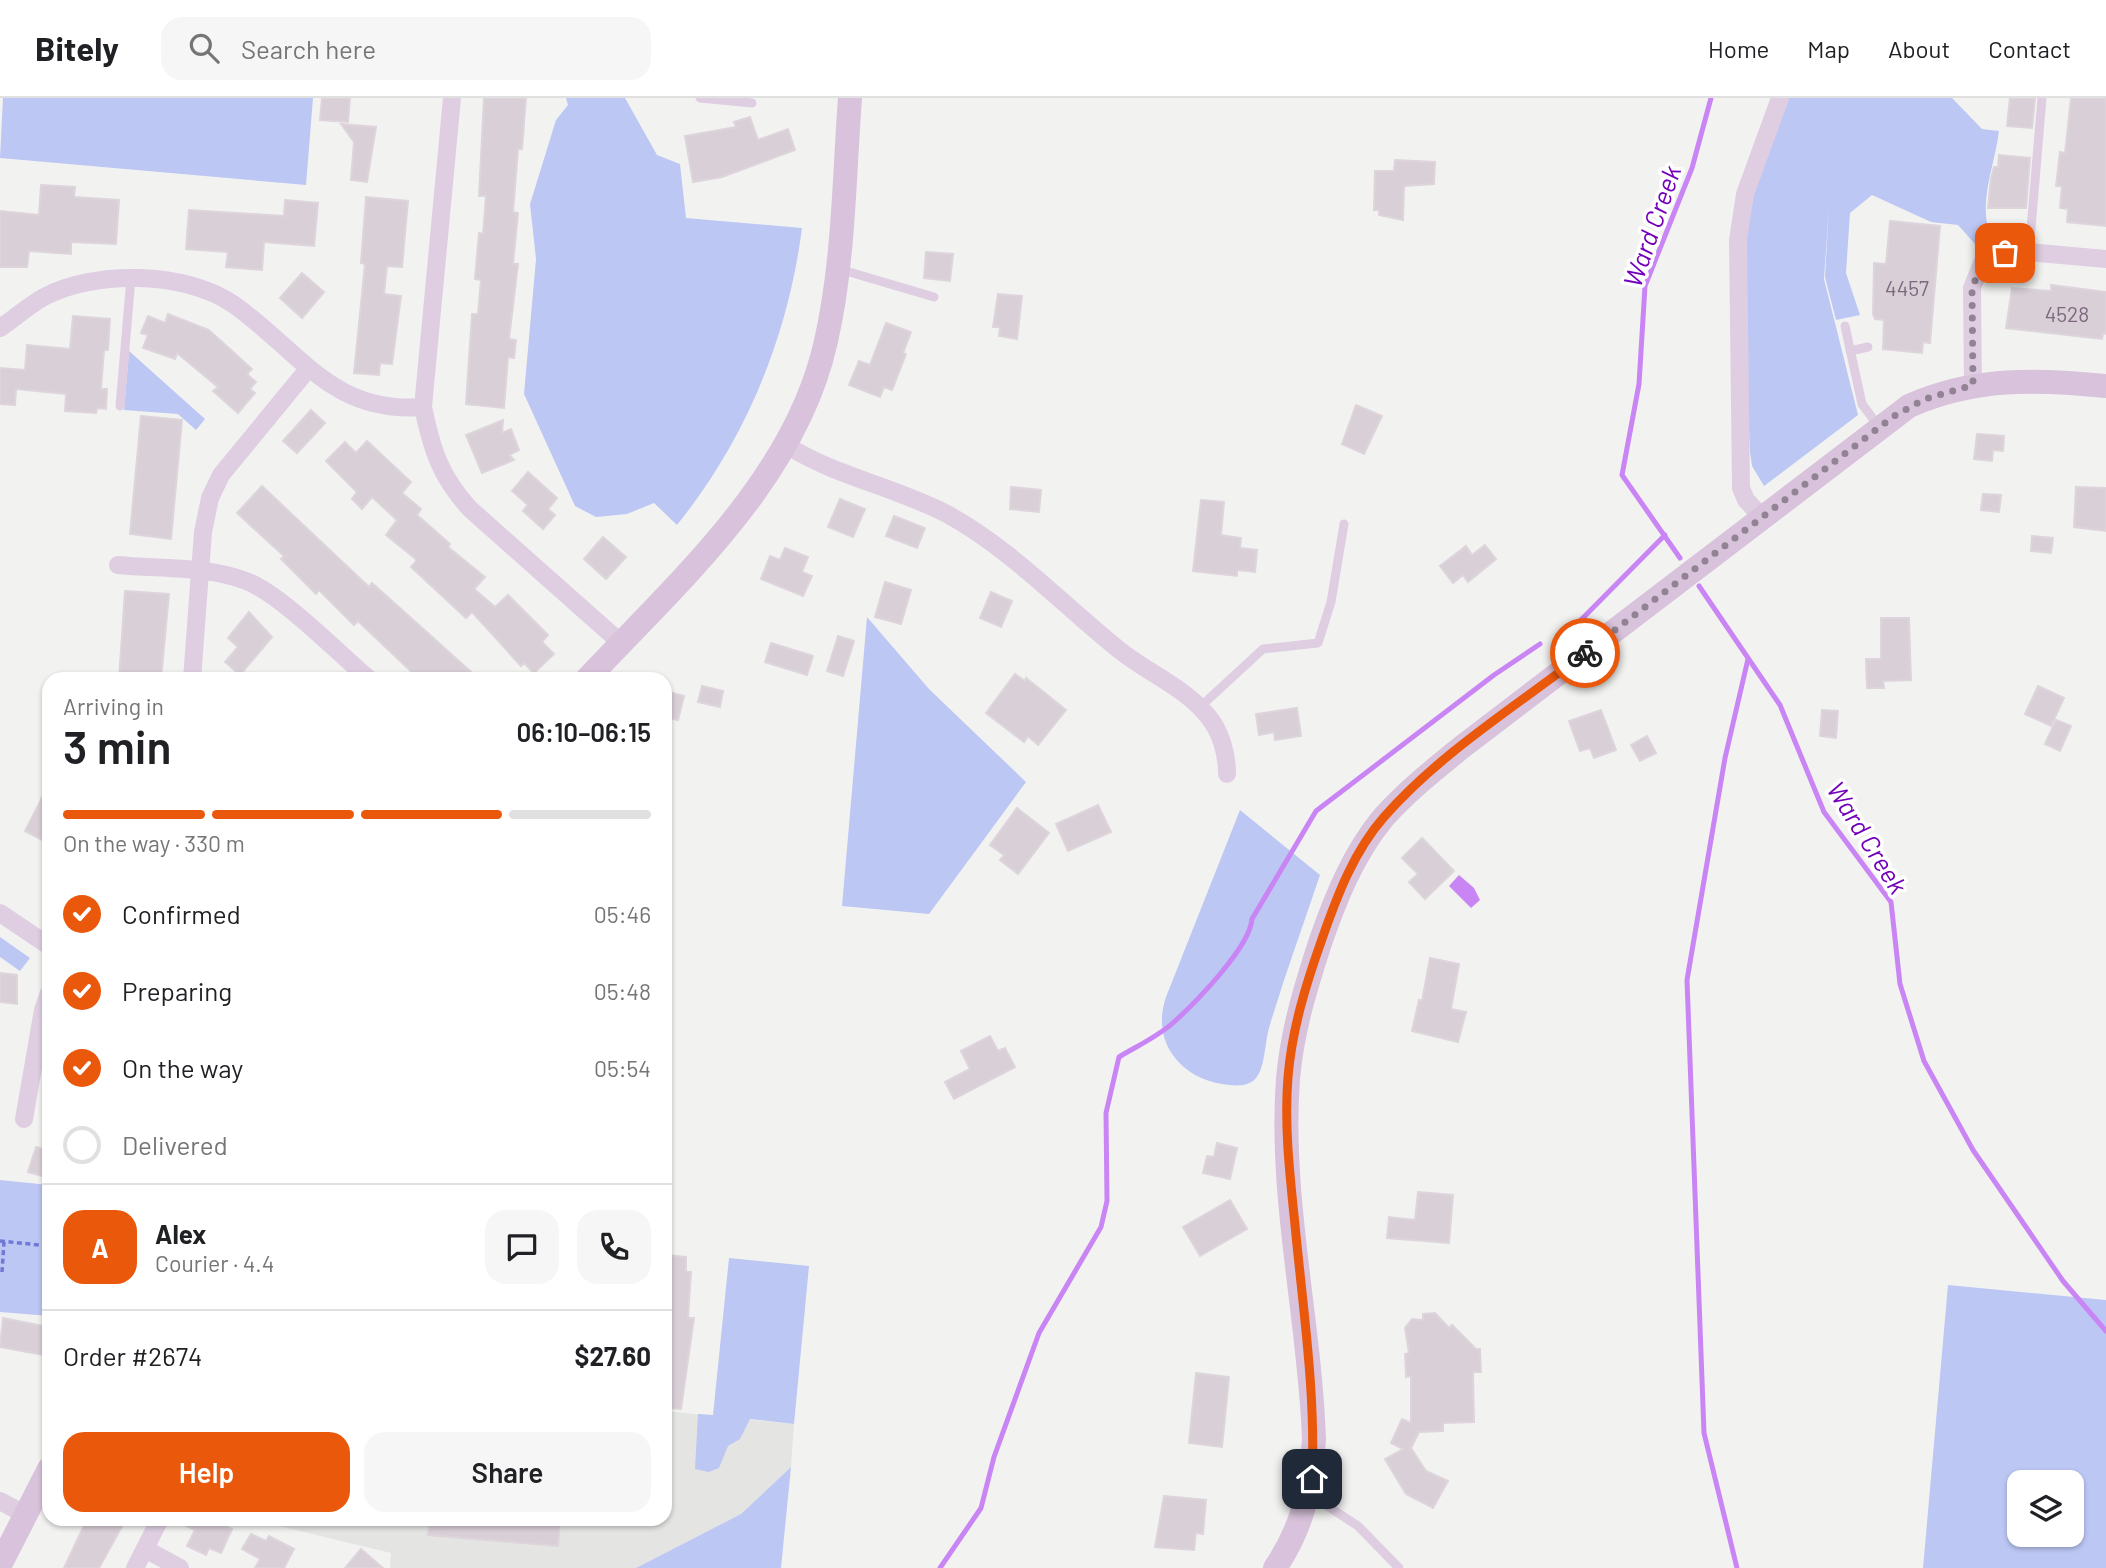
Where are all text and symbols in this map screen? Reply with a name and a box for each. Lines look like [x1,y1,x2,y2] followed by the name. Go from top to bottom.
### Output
[161,17,651,80] search box
[35,28,119,68] text: Bitely
[185,29,223,67] icon: search
[241,33,376,64] text: Search here
[1708,34,1769,63] text: Home
[1807,34,1850,63] text: Map
[1888,34,1950,63] text: About
[1988,34,2071,63] text: Contact
[1616,161,1686,291] water label: Ward Creek
[1975,223,2035,283] pin
[1986,234,2024,272] icon: bag
[1885,275,1929,300] house number: 4457
[2045,301,2089,326] house number: 4528
[1550,618,1620,688] courier
[1566,634,1604,672] icon: bike
[63,692,164,720] text: Arriving in
[516,716,651,747] text: 06:10–06:15
[63,718,172,773] text: 3 min
[1821,775,1915,899] water label: Ward Creek
[63,829,245,857] text: On the way · 330 m
[63,895,101,933] icon: check
[122,898,241,929] text: Confirmed
[594,900,651,928] text: 05:46
[63,972,101,1010] icon: check
[122,975,232,1006] text: Preparing
[594,977,651,1005] text: 05:48
[63,1049,101,1087] icon: check
[122,1052,243,1083] text: On the way
[594,1054,651,1082] text: 05:54
[122,1129,228,1160] text: Delivered
[485,1210,559,1284] button: chat
[577,1210,651,1284] button: phone
[155,1218,206,1249] text: Alex
[91,1232,109,1263] text: A
[155,1249,274,1277] text: Courier · 4.4
[63,1340,202,1371] text: Order #2674
[575,1340,651,1371] text: $27.60
[63,1432,350,1512] button: Help
[364,1432,651,1512] button: Share
[1282,1449,1342,1509] pin
[1293,1460,1331,1498] icon: home
[2007,1470,2084,1547] map controls
[2007,1470,2084,1547] button: layers

